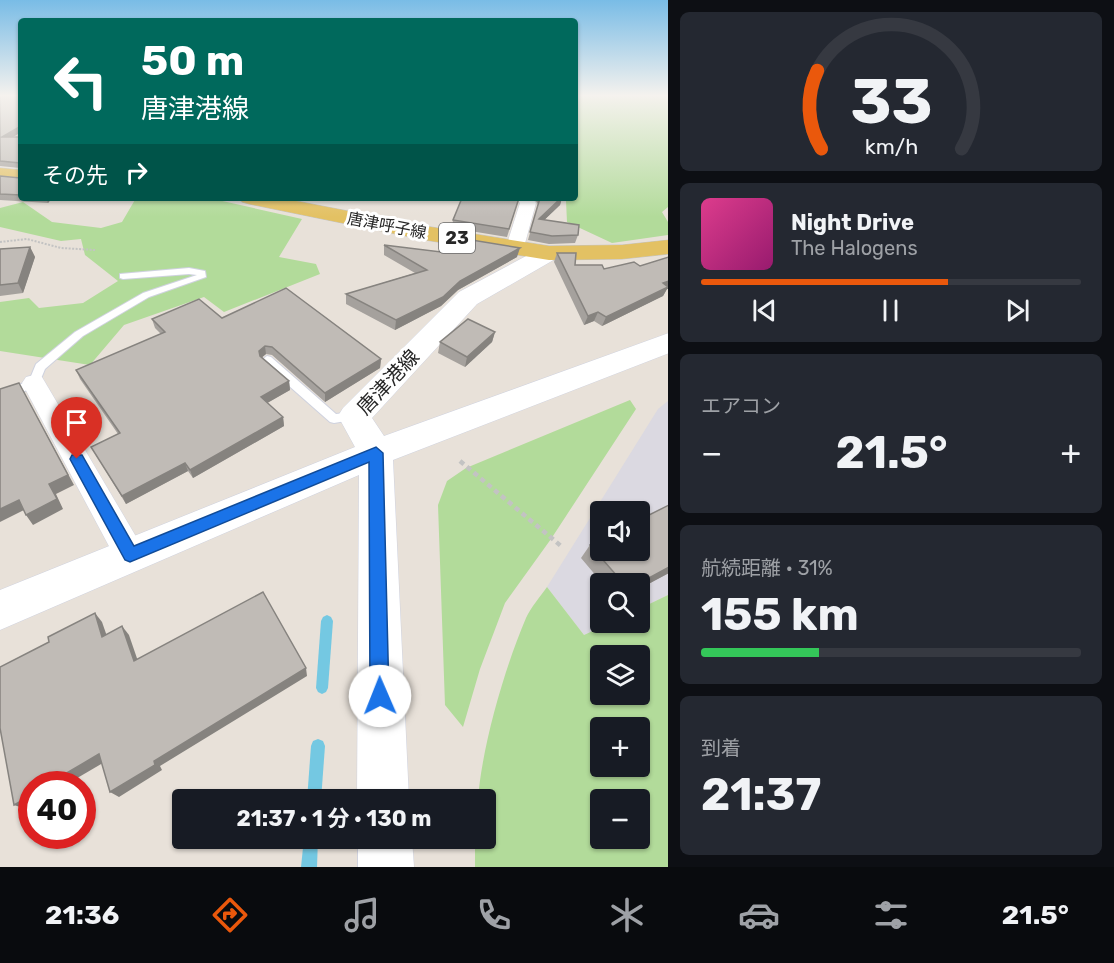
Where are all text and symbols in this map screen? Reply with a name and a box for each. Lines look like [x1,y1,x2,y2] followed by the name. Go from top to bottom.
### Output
[141,36,244,86] text: 50 m
[42,42,120,120] icon: left
[850,65,932,139] text: 33
[141,93,249,125] text: 唐津港線
[864,134,918,159] text: km/h
[120,156,153,189] icon: right
[42,162,108,189] text: その先
[346,209,428,242] street label: 唐津呼子線
[791,209,914,236] text: Night Drive
[439,223,475,253] road number: 23
[791,236,918,260] text: The Halogens
[748,294,781,327] icon: previous
[874,294,907,327] icon: pause
[1001,294,1034,327] icon: next
[352,345,424,419] street label: 唐津港線
[701,394,781,418] text: エアコン
[51,397,102,459] pin
[60,406,93,439] icon: arrive
[835,426,947,479] text: 21.5°
[701,433,722,472] text: −
[1060,433,1081,472] text: +
[590,501,650,849] map controls
[590,501,650,561] button: sound
[701,556,833,580] text: 航続距離 · 31%
[590,573,650,633] button: search
[701,588,859,641] text: 155 km
[590,645,650,705] button: layers
[348,664,412,728] position arrow
[590,717,650,777] button: +
[701,736,741,760] text: 到着
[701,768,821,821] text: 21:37
[18,771,96,849] speed limit sign: 40
[590,789,650,849] button: −
[237,805,431,832] text: 21:37 · 1 分 · 130 m
[209,894,251,936] icon: directions
[341,894,383,936] icon: music
[473,894,515,936] icon: phone
[606,894,648,936] icon: climate
[738,894,780,936] icon: car
[870,894,912,936] icon: filters
[45,899,119,931] text: 21:36
[1002,899,1069,931] text: 21.5°

